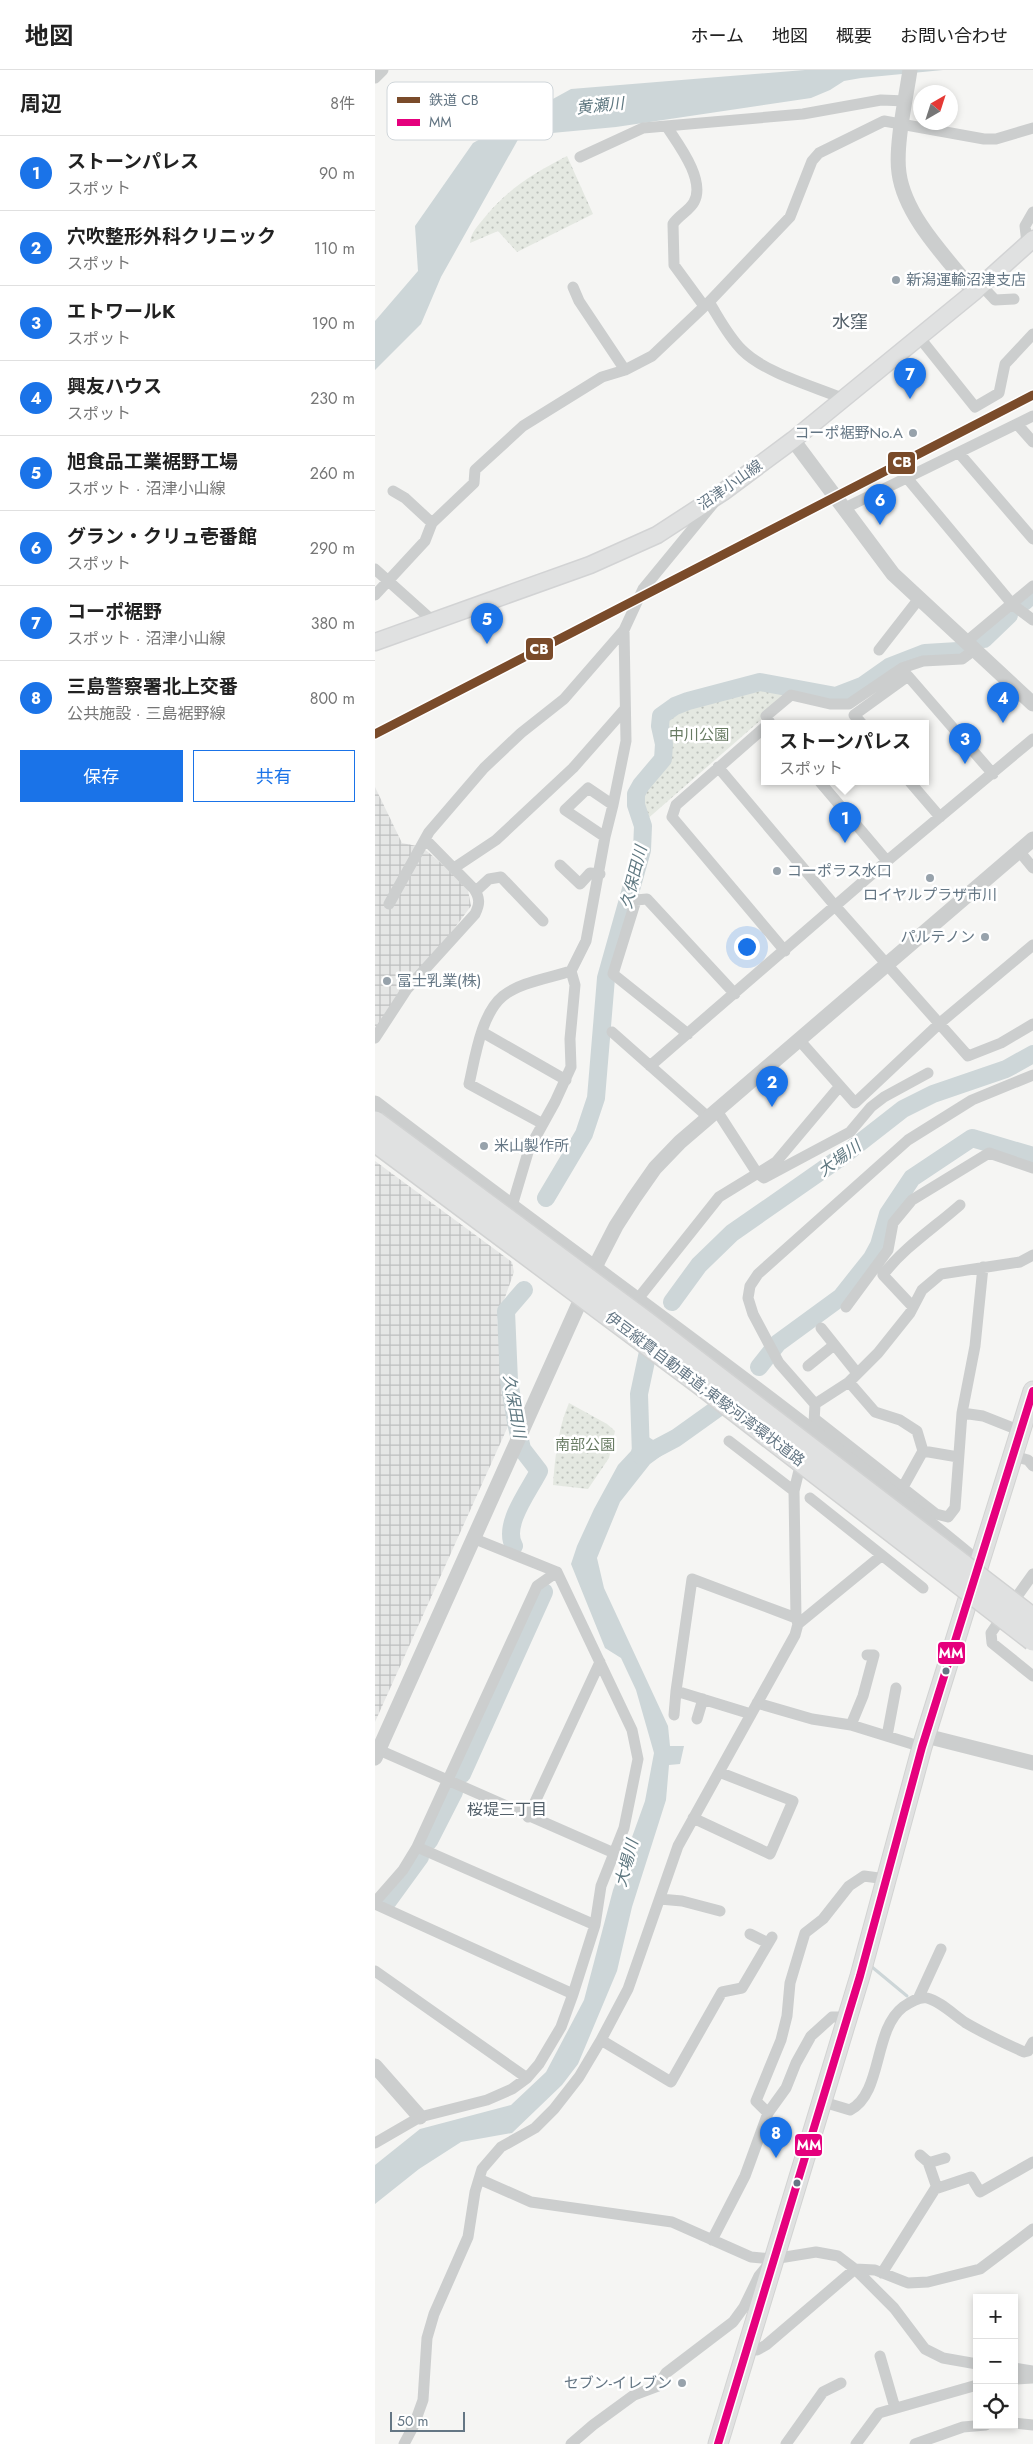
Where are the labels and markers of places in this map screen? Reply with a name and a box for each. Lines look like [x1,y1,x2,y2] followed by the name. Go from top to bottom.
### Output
[906,269,1026,291] place label: 新潟運輸沼津支店
[890,274,902,286] marker: 新潟運輸沼津支店
[894,358,926,399] pin: 7
[795,422,903,444] place label: コーポ裾野No.A
[907,427,919,439] marker: コーポ裾野No.A
[864,484,896,525] pin: 6
[471,603,503,644] pin: 5
[987,682,1019,723] pin: 4
[949,723,981,764] pin: 3
[829,802,861,843] pin: 1
[787,860,892,882] place label: コーポラス水口
[771,865,783,877] marker: コーポラス水口
[924,872,936,884] marker: ロイヤルプラザ市川
[863,884,997,906] place label: ロイヤルプラザ市川
[900,926,975,948] place label: パルテノン
[979,931,991,943] marker: パルテノン
[397,970,481,992] place label: 冨士乳業(株)
[381,975,393,987] marker: 冨士乳業(株)
[756,1066,788,1107] pin: 2
[494,1135,569,1157] place label: 米山製作所
[478,1140,490,1152] marker: 米山製作所
[941,1666,951,1676] unlabelled marker
[760,2117,792,2158] pin: 8
[792,2178,802,2188] unlabelled marker
[564,2372,672,2394] place label: セブン-イレブン
[676,2377,688,2389] marker: セブン-イレブン

